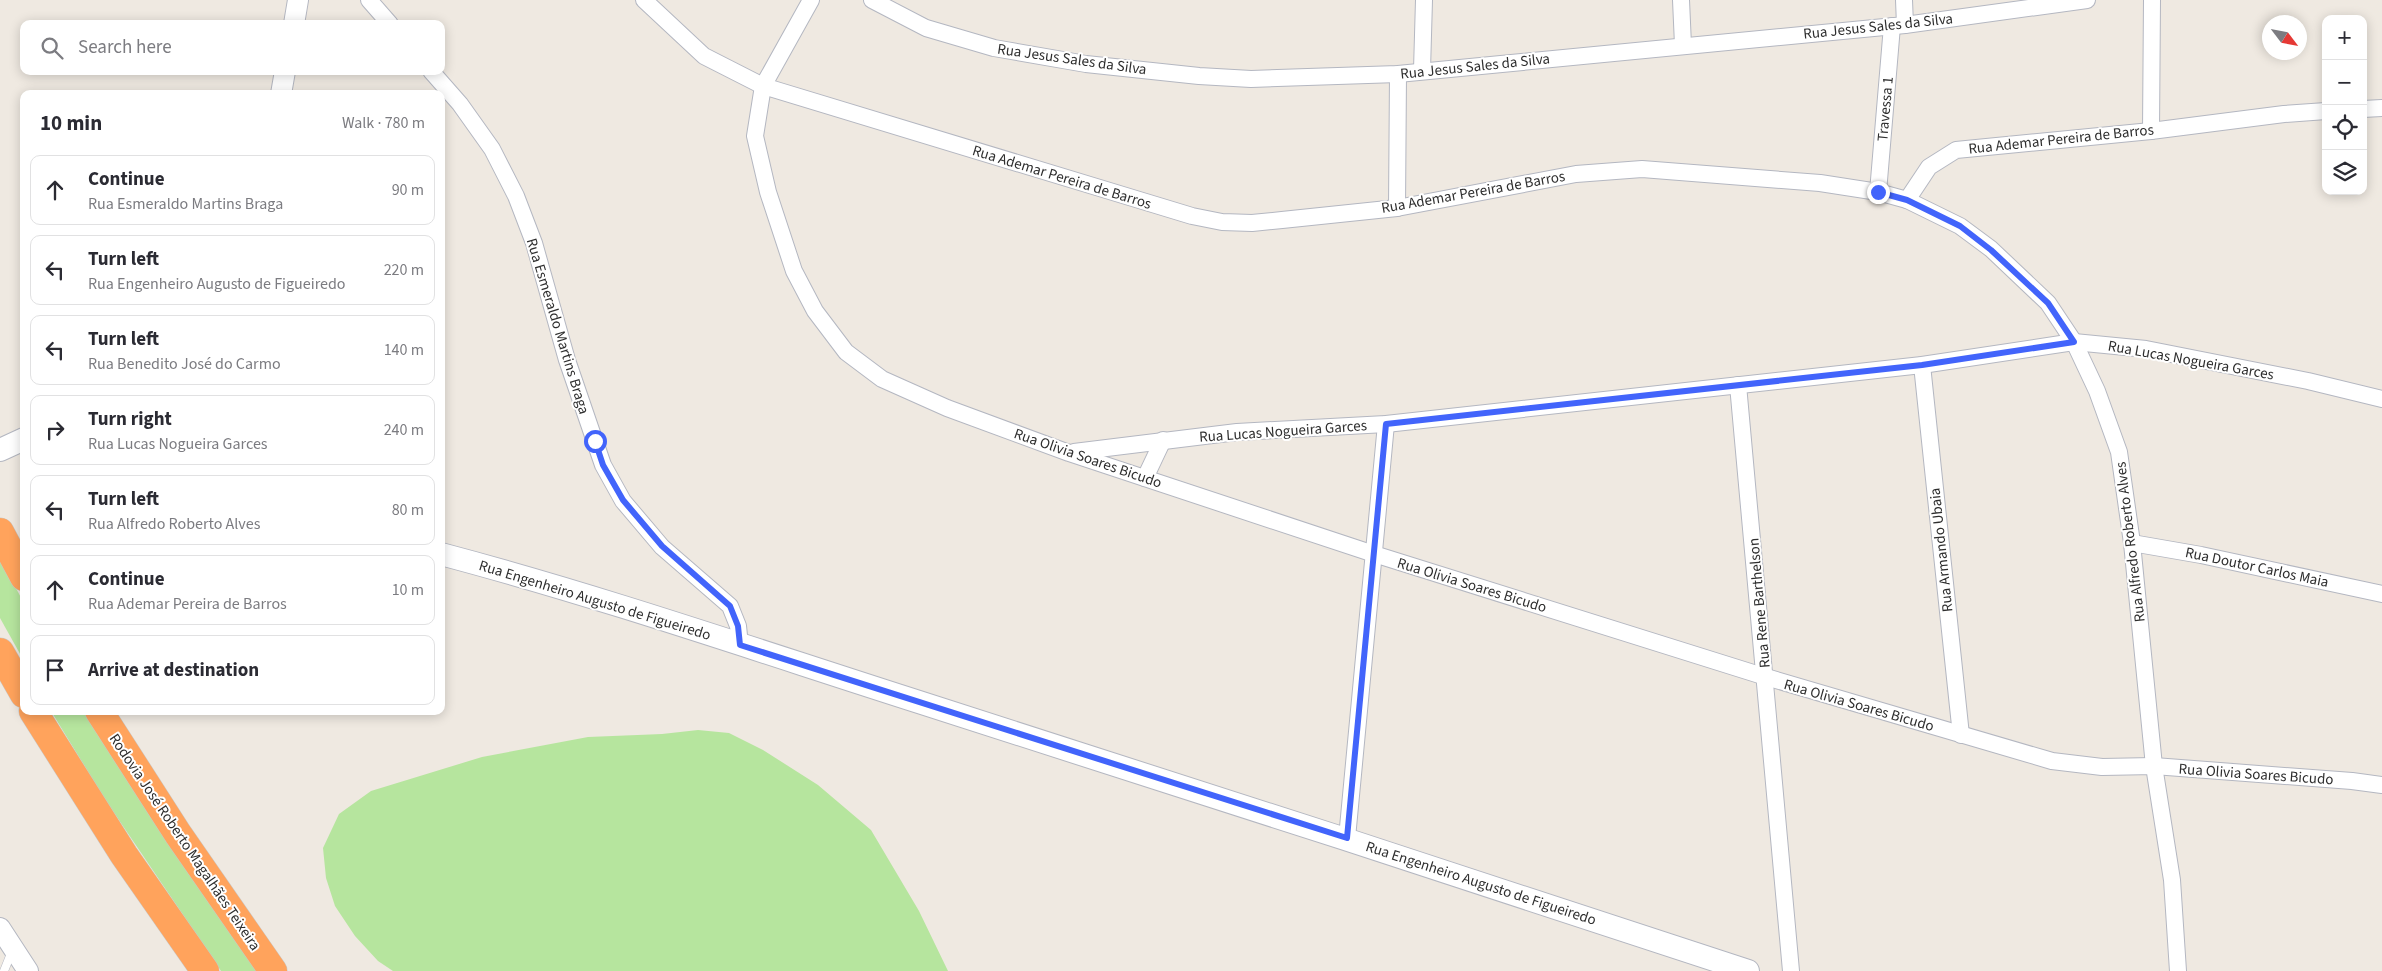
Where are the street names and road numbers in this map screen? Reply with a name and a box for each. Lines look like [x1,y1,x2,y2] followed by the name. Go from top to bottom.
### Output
[1802,8,1954,45] street label: Rua Jesus Sales da Silva
[996,39,1148,80] street label: Rua Jesus Sales da Silva
[1399,48,1551,85] street label: Rua Jesus Sales da Silva
[1872,76,1899,142] street label: Travessa 1
[1967,119,2155,160] street label: Rua Ademar Pereira de Barros
[970,140,1154,215] street label: Rua Ademar Pereira de Barros
[1380,166,1567,219] street label: Rua Ademar Pereira de Barros
[521,236,594,417] street label: Rua Esmeraldo Martins Braga
[2106,336,2276,385] street label: Rua Lucas Nogueira Garces
[1198,415,1368,448] street label: Rua Lucas Nogueira Garces
[1011,423,1165,494] street label: Rua Olivia Soares Bicudo
[2110,460,2151,623] street label: Rua Alfredo Roberto Alves
[1925,487,1958,613] street label: Rua Armando Ubaia
[1743,537,1776,669] street label: Rua Rene Barthelson
[2183,542,2331,593] street label: Rua Doutor Carlos Maia
[1395,553,1549,618] street label: Rua Olivia Soares Bicudo
[476,555,713,646] street label: Rua Engenheiro Augusto de Figueiredo
[1781,674,1936,737] street label: Rua Olivia Soares Bicudo
[104,730,265,955] street label: Rodovia José Roberto Magalhães Teixeira
[2178,759,2334,790] street label: Rua Olivia Soares Bicudo
[1363,836,1599,931] street label: Rua Engenheiro Augusto de Figueiredo

